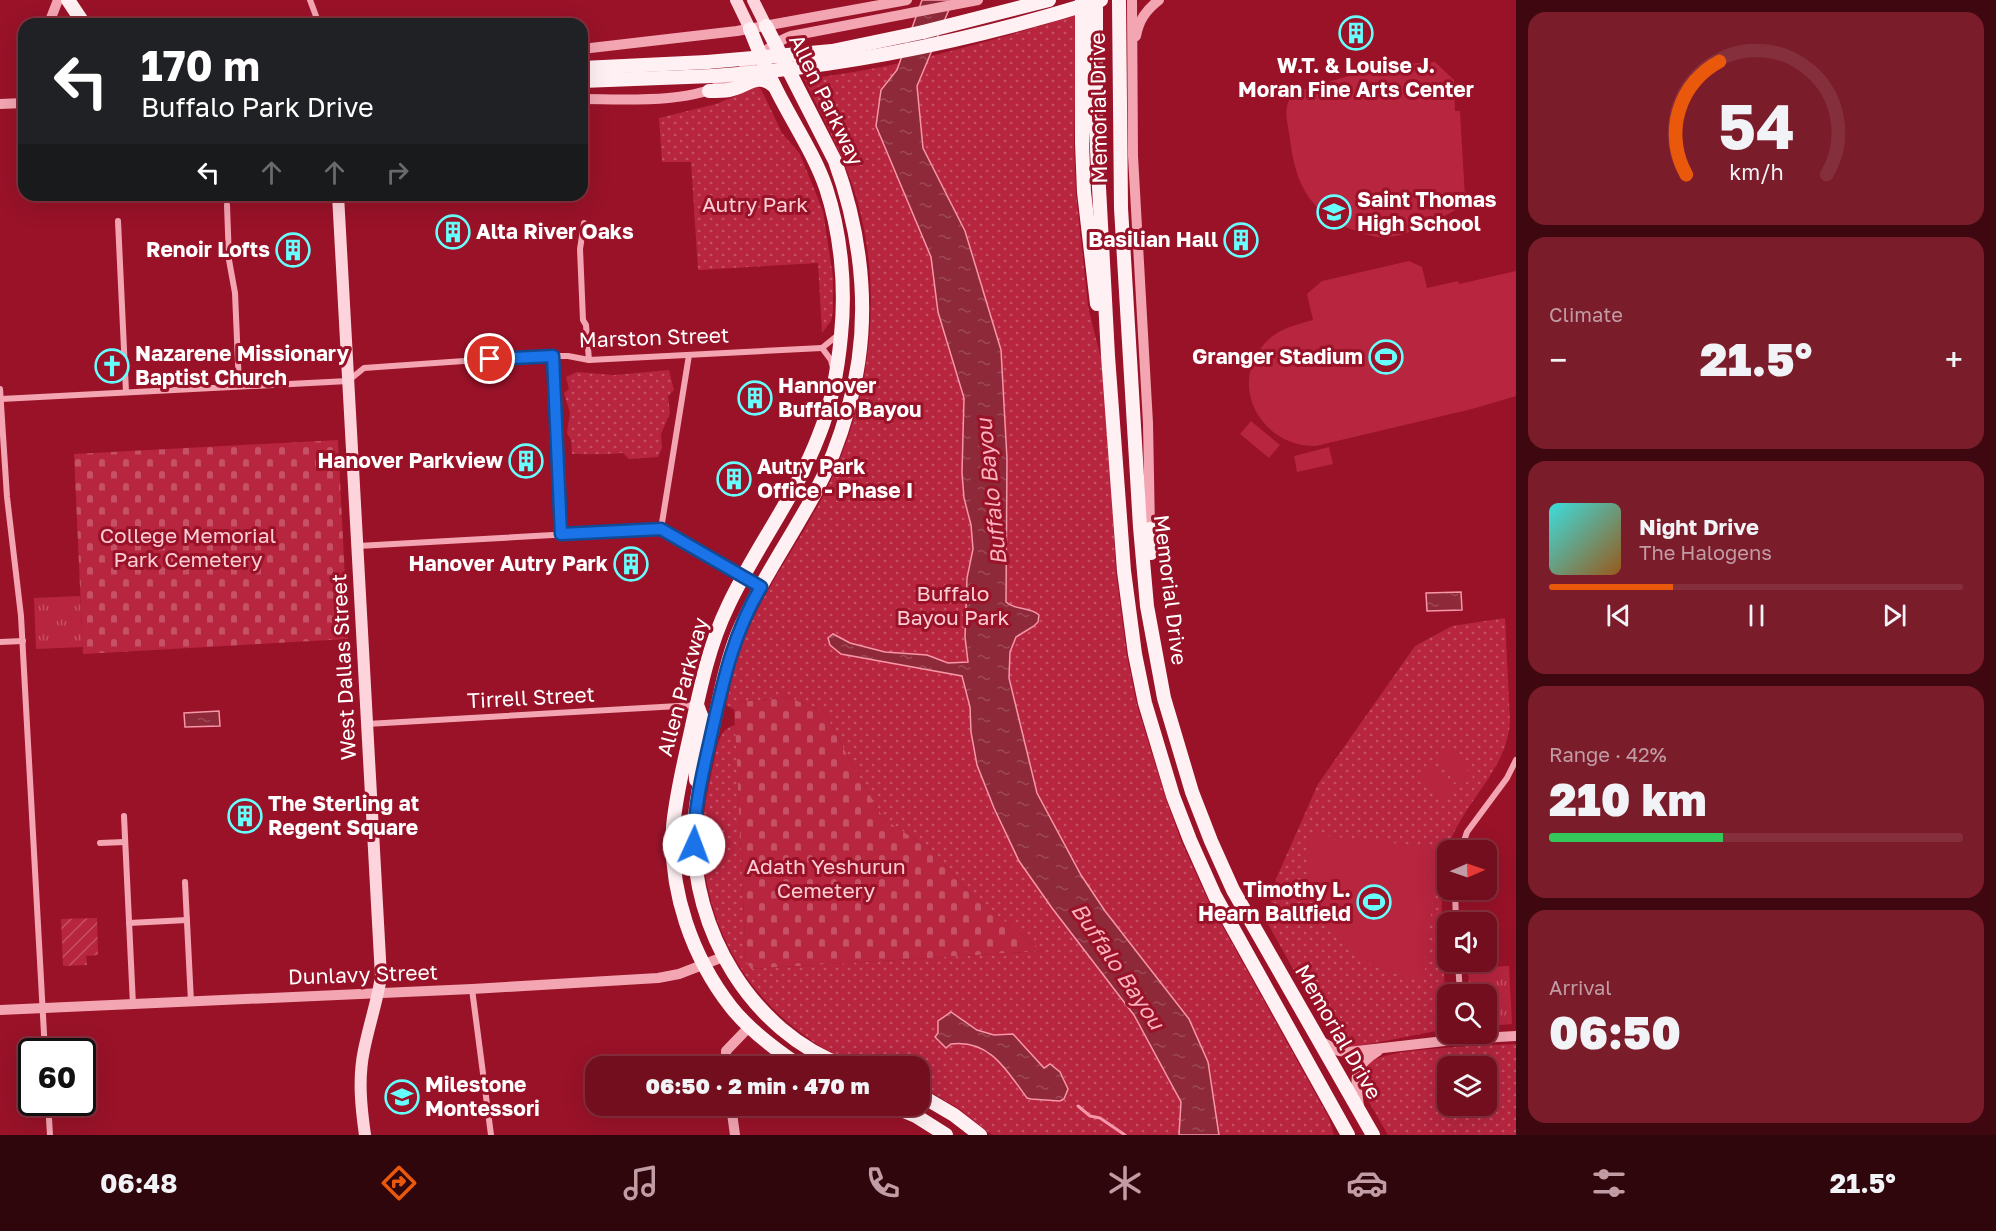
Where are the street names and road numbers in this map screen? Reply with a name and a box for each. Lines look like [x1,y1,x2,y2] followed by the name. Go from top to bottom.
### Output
[784,30,870,170] street label: Allen Parkway
[1084,32,1112,184] street label: Memorial Drive
[578,321,730,353] street label: Marston Street
[1149,513,1193,666] street label: Memorial Drive
[325,573,361,761] street label: West Dallas Street
[651,614,713,759] street label: Allen Parkway
[466,681,595,713] street label: Tirrell Street
[288,958,438,990] street label: Dunlavy Street
[1290,960,1388,1103] street label: Memorial Drive

